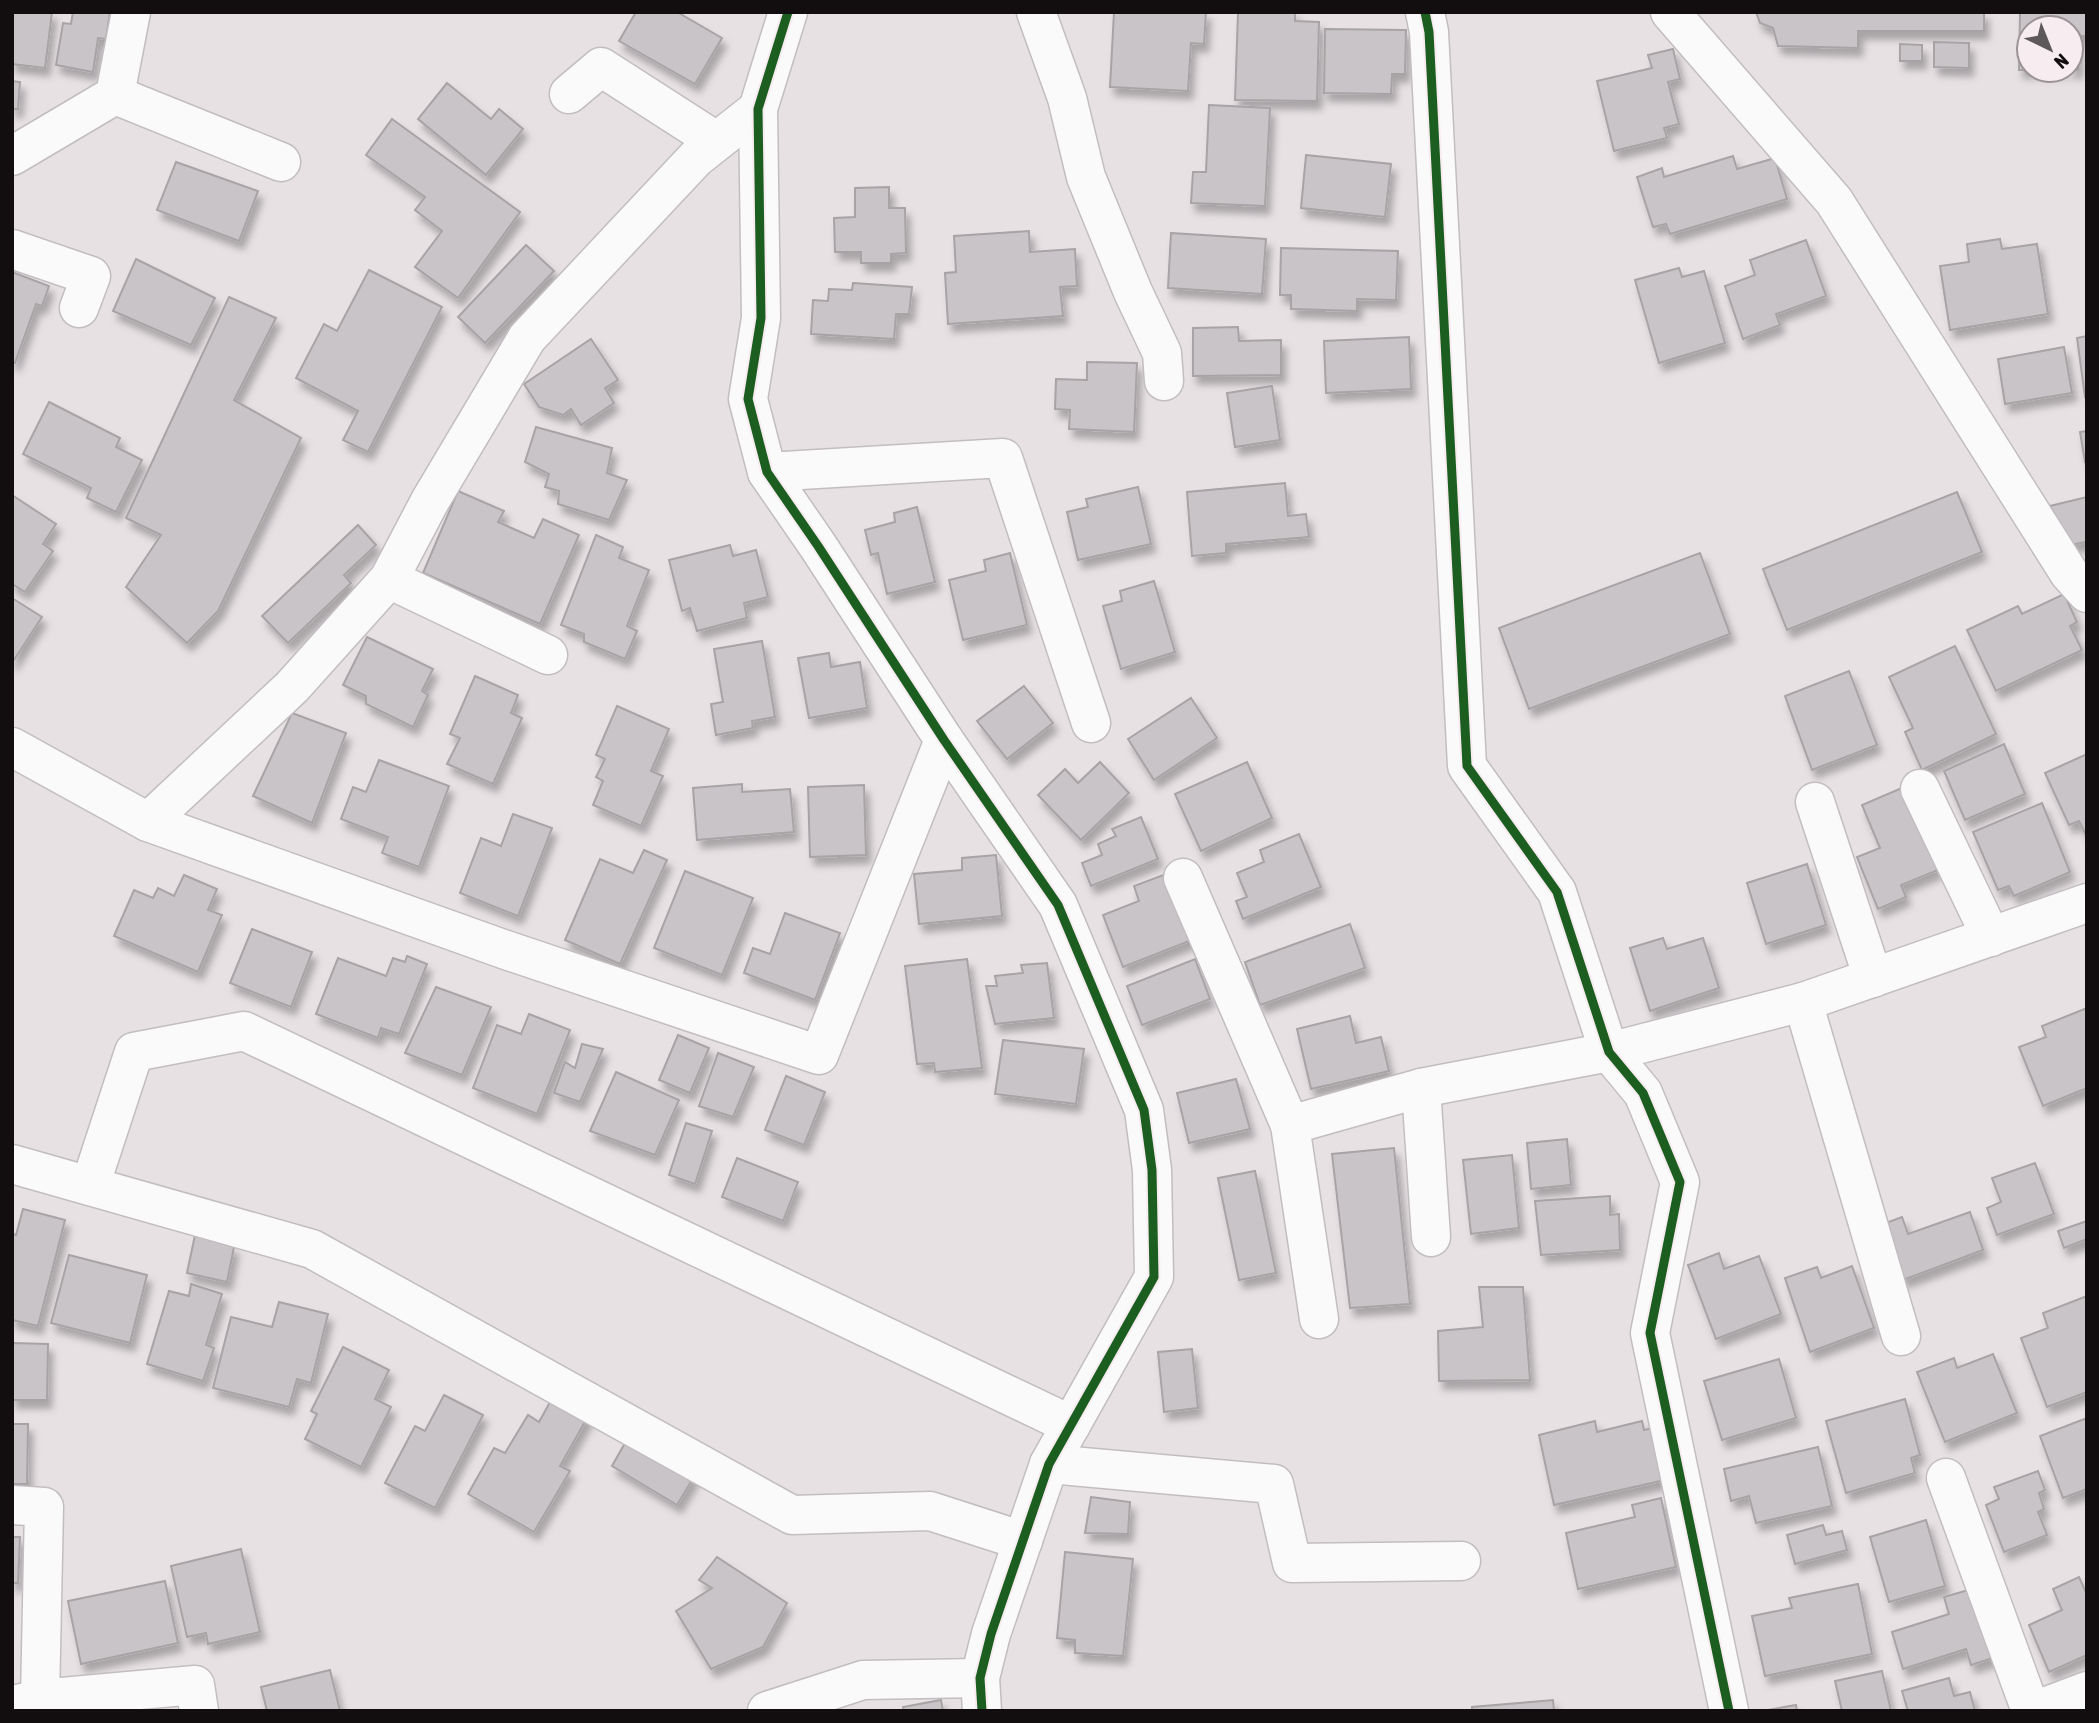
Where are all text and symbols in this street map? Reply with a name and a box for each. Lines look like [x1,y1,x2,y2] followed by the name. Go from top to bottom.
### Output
[2015,14,2085,84] north arrow
[2050,50,2073,73] text: N

